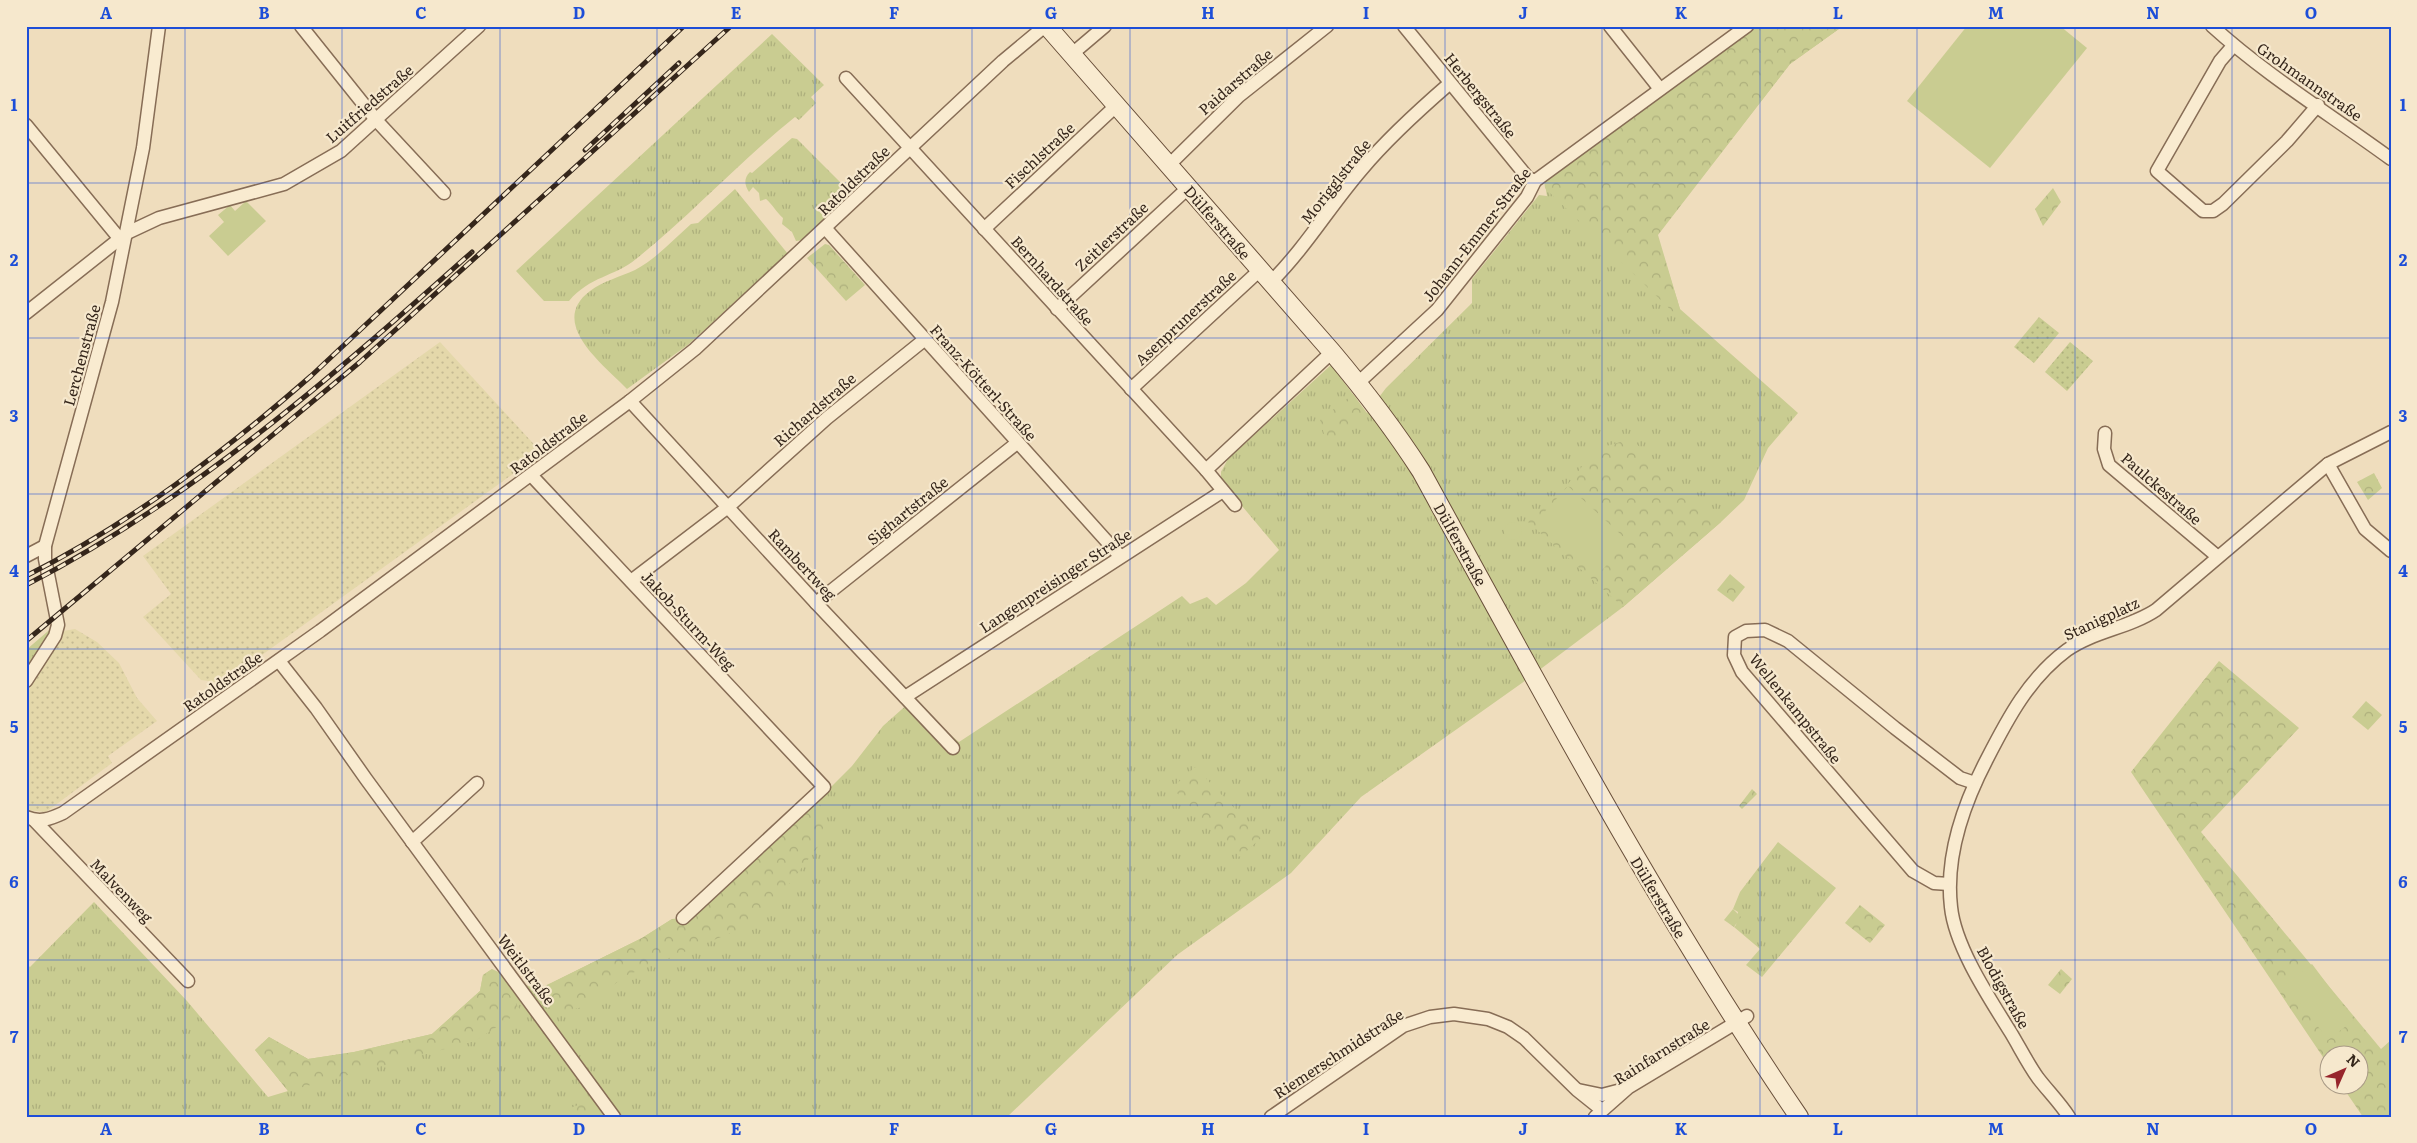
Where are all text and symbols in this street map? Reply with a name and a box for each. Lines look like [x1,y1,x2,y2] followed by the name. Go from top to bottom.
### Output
[100,0,112,24] text: A
[258,0,270,24] text: B
[415,0,427,24] text: C
[573,0,585,24] text: D
[731,0,742,24] text: E
[889,0,899,24] text: F
[1045,0,1057,24] text: G
[1201,0,1215,24] text: H
[1363,0,1369,24] text: I
[1518,0,1528,24] text: J
[1675,0,1688,24] text: K
[1833,0,1843,24] text: L
[1988,0,2004,24] text: M
[2146,0,2160,24] text: N
[2305,0,2317,24] text: O
[2253,36,2368,126] street label: Grohmannstraße
[1193,42,1277,120] street label: Paidarstraße
[1439,47,1523,143] street label: Herbergstraße
[320,58,418,148] street label: Luitfriedstraße
[11,92,18,116] text: 1
[2400,92,2407,116] text: 1
[999,116,1079,194] street label: Fischlstraße
[1294,133,1376,229] street label: Morigglstraße
[812,139,894,220] street label: Ratoldstraße
[1416,162,1536,306] street label: Johann-Emmer-Straße
[1179,180,1257,264] street label: Dülferstraße
[1069,196,1153,276] street label: Zeitlerstraße
[1006,230,1100,330] street label: Bernhardstraße
[10,247,19,271] text: 2
[2399,247,2408,271] text: 2
[1129,264,1241,370] street label: Asenprunerstraße
[56,301,106,408] street label: Lerchenstraße
[925,319,1043,446] street label: Franz-Kötterl-Straße
[768,366,860,451] street label: Richardstraße
[10,403,19,427] text: 3
[2399,403,2408,427] text: 3
[504,405,592,479] street label: Ratoldstraße
[2117,446,2208,530] street label: Paulckestraße
[862,470,953,550] street label: Sighartstraße
[1429,498,1493,590] street label: Dülferstraße
[975,522,1136,638] street label: Langenpreisinger Straße
[764,523,843,606] street label: Rambertweg
[9,558,19,582] text: 4
[2398,558,2408,582] text: 4
[637,565,742,675] street label: Jakob-Sturm-Weg
[2059,590,2143,646] street label: Stanigplatz
[178,645,267,717] street label: Ratoldstraße
[1744,648,1848,768] street label: Wellenkampstraße
[10,714,19,738] text: 5
[2399,714,2408,738] text: 5
[1625,852,1693,942] street label: Dülferstraße
[85,853,159,928] street label: Malvenweg
[9,869,19,893] text: 6
[2398,869,2408,893] text: 6
[493,929,562,1010] street label: Weitlstraße
[1972,941,2036,1033] street label: Blodigstraße
[1268,1002,1408,1104] street label: Riemerschmidstraße
[1608,1012,1714,1090] street label: Rainfarnstraße
[10,1024,19,1048] text: 7
[2399,1024,2408,1048] text: 7
[2320,1046,2370,1096] north arrow
[2343,1049,2365,1072] text: N
[100,1116,112,1140] text: A
[258,1116,270,1140] text: B
[415,1116,427,1140] text: C
[573,1116,585,1140] text: D
[731,1116,742,1140] text: E
[889,1116,899,1140] text: F
[1045,1116,1057,1140] text: G
[1201,1116,1215,1140] text: H
[1363,1116,1369,1140] text: I
[1518,1116,1528,1140] text: J
[1675,1116,1688,1140] text: K
[1833,1116,1843,1140] text: L
[1988,1116,2004,1140] text: M
[2146,1116,2160,1140] text: N
[2305,1116,2317,1140] text: O

